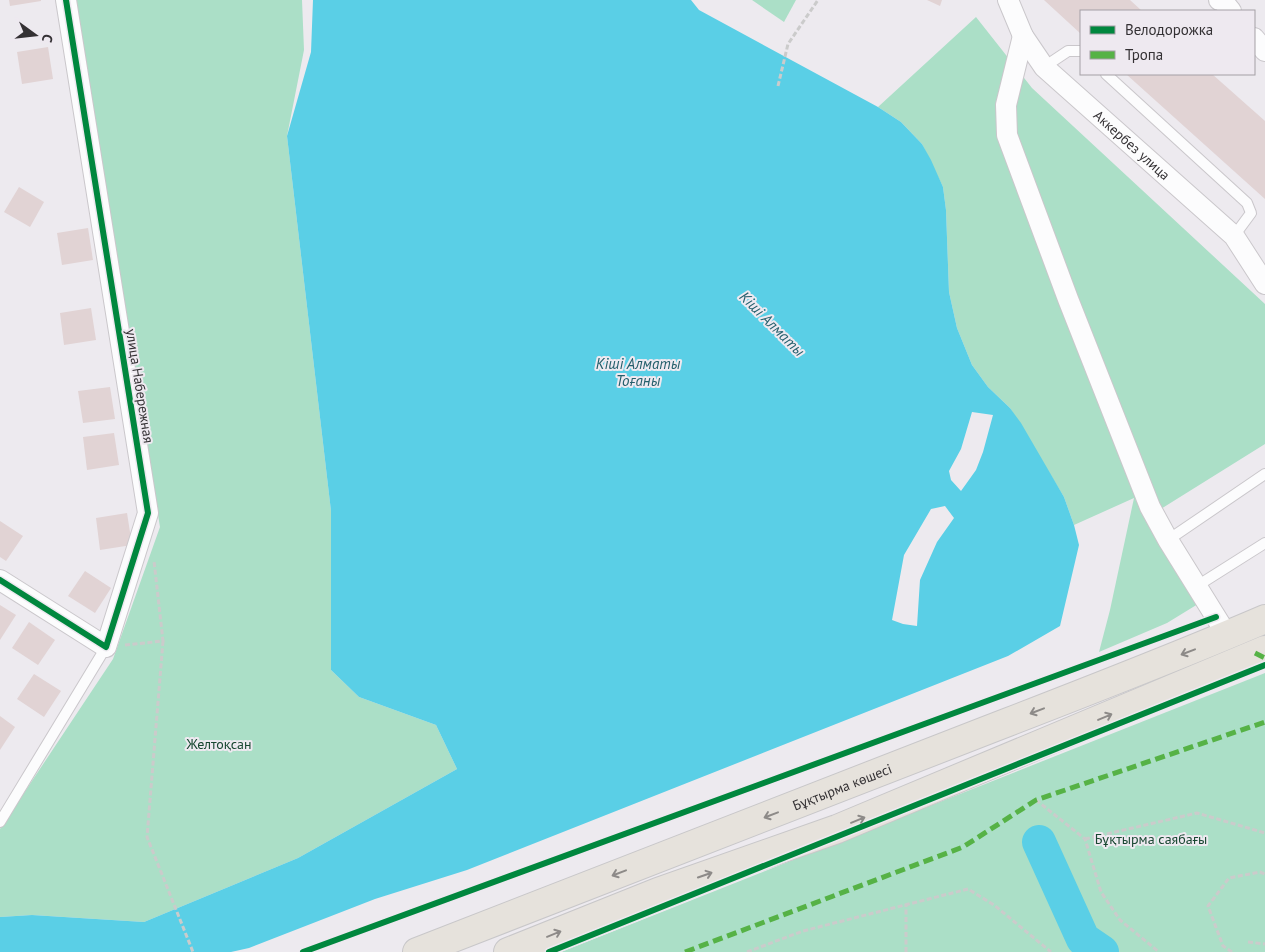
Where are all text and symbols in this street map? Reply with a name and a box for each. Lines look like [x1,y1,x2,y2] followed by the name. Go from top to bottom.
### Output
[10,10,60,60] north arrow
[1080,10,1255,75] legend
[1125,20,1213,39] text: Велодорожка
[38,32,57,45] text: С
[1125,45,1163,64] text: Тропа
[1090,106,1174,184] street label: Аккербез улица
[736,287,809,361] water label: Кіші Алматы
[122,328,158,444] street label: улица Набережная
[596,354,681,390] water label: Кіші Алматы Тоғаны
[1181,647,1196,657] one-way arrow
[1029,707,1045,716] one-way arrow
[1097,711,1112,721] one-way arrow
[185,735,252,753] park label: Желтоқсан
[790,760,894,815] street label: Бұқтырма көшесі
[764,811,779,820] one-way arrow
[850,815,865,825] one-way arrow
[1095,830,1207,848] park label: Бұқтырма саябағы
[612,869,628,878] one-way arrow
[697,870,712,879] one-way arrow
[546,928,561,937] one-way arrow

